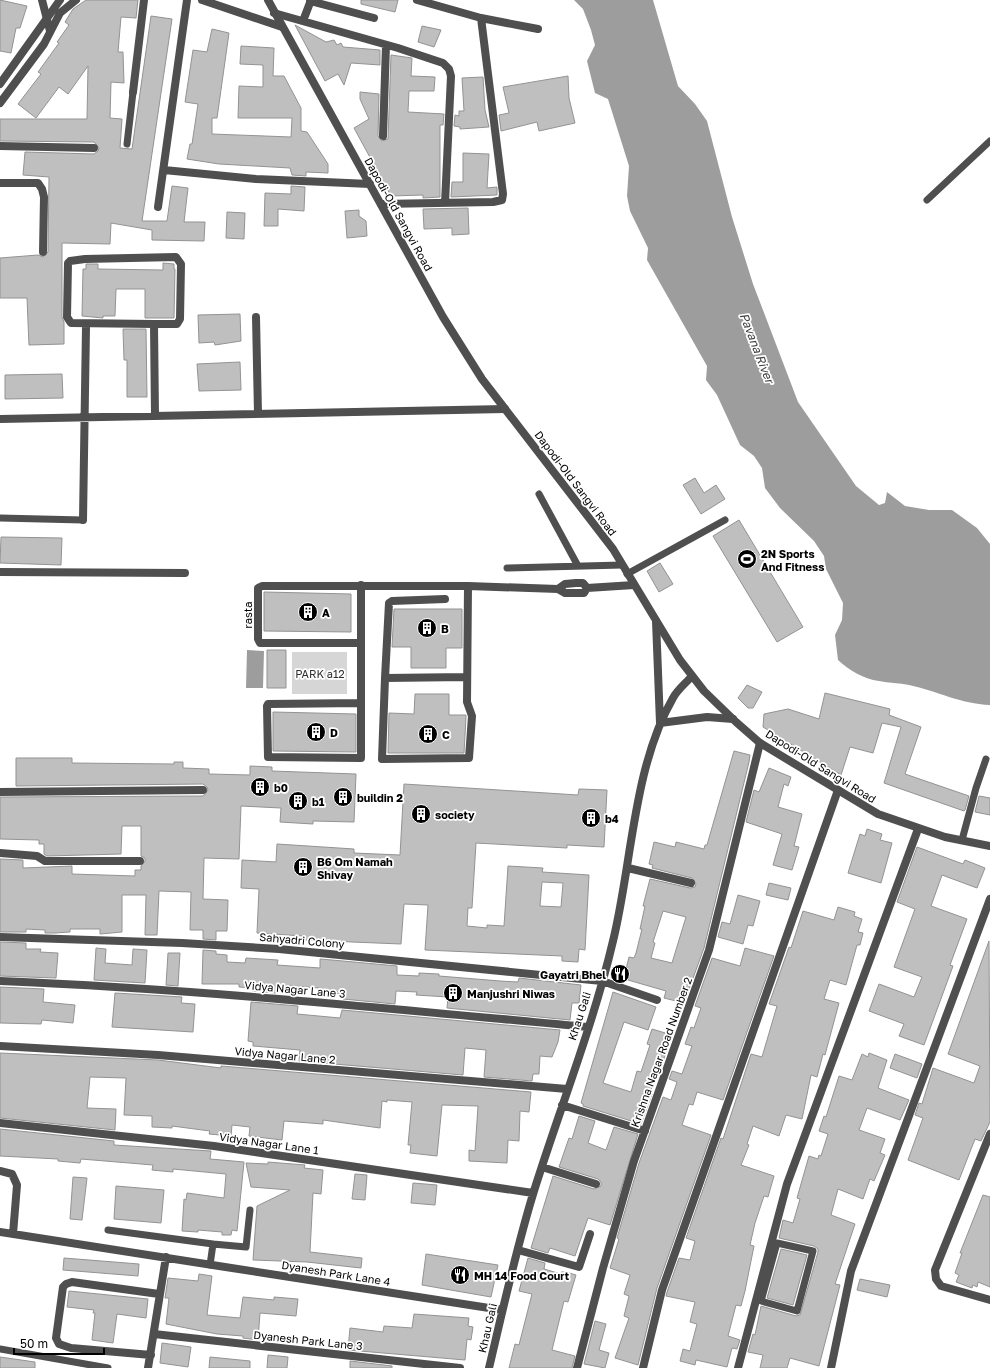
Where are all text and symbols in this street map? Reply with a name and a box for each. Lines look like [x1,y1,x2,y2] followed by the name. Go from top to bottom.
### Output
[362,155,436,273] street label: Dapodi-Old Sangvi Road
[737,311,778,387] water label: Pavana River
[532,428,620,538] street label: Dapodi-Old Sangvi Road
[761,547,824,573] place label: 2N Sports And Fitness
[736,548,758,570] sports icon: 2N Sports And Fitness
[297,601,319,623] building icon: A
[241,602,254,628] street label: rasta
[322,606,330,619] place label: A
[416,617,438,639] building icon: B
[441,622,449,635] place label: B
[295,667,345,680] park label: PARK a12
[305,721,327,743] building icon: D
[417,723,439,745] building icon: C
[330,726,338,739] place label: D
[763,727,879,805] street label: Dapodi-Old Sangvi Road
[442,728,450,741] place label: C
[249,776,271,798] building icon: b0
[274,781,288,794] place label: b0
[332,786,354,808] building icon: buildin 2
[287,790,309,812] building icon: b1
[357,791,403,804] place label: buildin 2
[312,795,325,808] place label: b1
[410,803,432,825] building icon: society
[580,807,602,829] building icon: b4
[435,808,475,821] place label: society
[605,812,619,825] place label: b4
[317,855,393,881] place label: B6 Om Namah Shivay
[292,856,314,878] building icon: B6 Om Namah Shivay
[259,930,345,950] street label: Sahyadri Colony
[609,963,631,985] restaurant icon: Gayatri Bhel
[540,968,606,981] place label: Gayatri Bhel
[628,975,694,1129] street label: Krishna Nagar Road Number 2
[244,978,346,1000] street label: Vidya Nagar Lane 3
[442,982,464,1004] building icon: Manjushri Niwas
[467,987,555,1000] place label: Manjushri Niwas
[565,990,593,1042] street label: Khau Gali
[234,1044,336,1066] street label: Vidya Nagar Lane 2
[218,1130,320,1156] street label: Vidya Nagar Lane 1
[281,1258,392,1288] street label: Dyanesh Park Lane 4
[449,1264,471,1286] restaurant icon: MH 14 Food Court
[474,1269,570,1282] place label: MH 14 Food Court
[475,1302,499,1354] street label: Khau Gali
[253,1328,363,1352] street label: Dyanesh Park Lane 3
[14,1330,104,1356] scale bar
[20,1336,48,1351] text: 50 m

